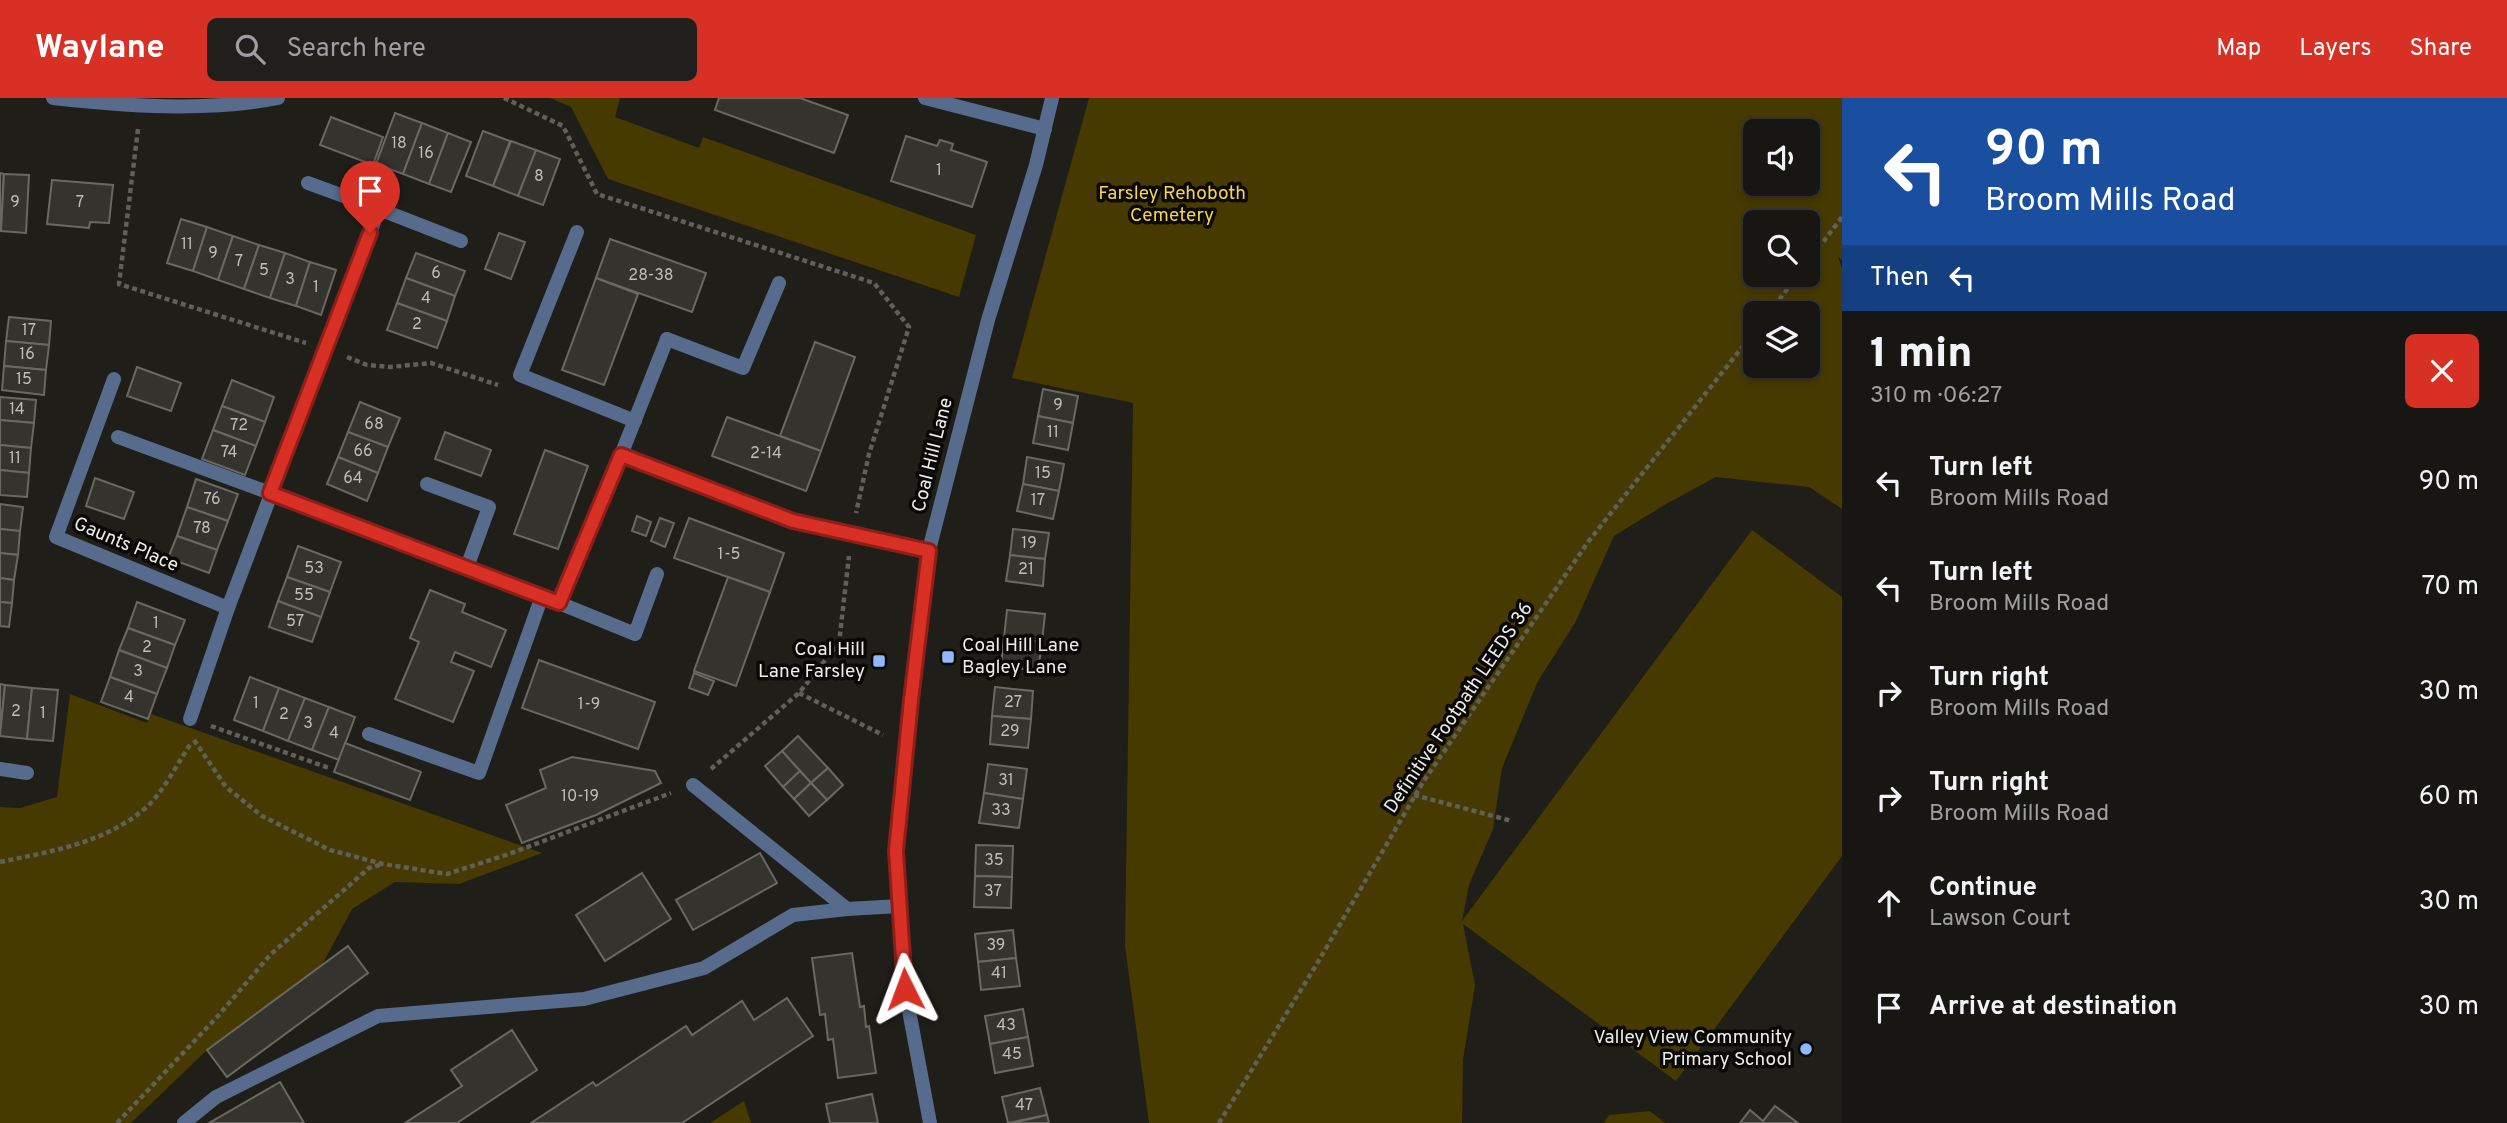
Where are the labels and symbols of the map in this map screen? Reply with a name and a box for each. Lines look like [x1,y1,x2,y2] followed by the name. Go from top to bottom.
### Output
[391,134,407,154] house number: 18
[418,144,434,164] house number: 16
[340,161,400,233] pin
[936,161,942,181] house number: 1
[534,167,544,187] house number: 8
[1098,182,1246,228] park label: Farsley Rehoboth Cemetery
[10,193,20,213] house number: 9
[76,193,84,213] house number: 7
[181,235,193,255] house number: 11
[208,244,218,264] house number: 9
[235,252,243,272] house number: 7
[259,261,269,281] house number: 5
[431,264,441,284] house number: 6
[628,266,674,286] house number: 28-38
[285,270,295,290] house number: 3
[313,278,319,298] house number: 1
[421,289,431,309] house number: 4
[412,315,422,335] house number: 2
[22,321,36,341] house number: 17
[19,345,35,365] house number: 16
[16,370,32,390] house number: 15
[907,395,959,515] street label: Coal Hill Lane
[1053,396,1063,416] house number: 9
[9,400,25,420] house number: 14
[364,415,384,435] house number: 68
[230,416,248,436] house number: 72
[1047,423,1059,443] house number: 11
[353,442,373,462] house number: 66
[221,443,237,463] house number: 74
[750,444,782,464] house number: 2-14
[9,449,21,469] house number: 11
[1035,464,1051,484] house number: 15
[343,469,363,489] house number: 64
[203,490,221,510] house number: 76
[1031,491,1045,511] house number: 17
[70,512,182,578] street label: Gaunts Place
[193,519,211,539] house number: 78
[1021,534,1037,554] house number: 19
[717,545,741,565] house number: 1-5
[304,559,324,579] house number: 53
[1018,560,1034,580] house number: 21
[294,586,314,606] house number: 55
[1379,598,1539,818] street label: Definitive Footpath LEEDS 36
[286,612,304,632] house number: 57
[153,614,159,634] house number: 1
[962,634,1079,680] place label: Coal Hill Lane Bagley Lane
[142,638,152,658] house number: 2
[758,638,865,684] place label: Coal Hill Lane Farsley
[940,649,956,665] marker: Coal Hill Lane Bagley Lane
[871,653,887,669] marker: Coal Hill Lane Farsley
[133,662,143,682] house number: 3
[124,688,134,708] house number: 4
[1004,693,1022,713] house number: 27
[253,694,259,714] house number: 1
[578,695,600,715] house number: 1-9
[11,702,21,722] house number: 2
[40,704,46,724] house number: 1
[279,705,289,725] house number: 2
[303,714,313,734] house number: 3
[1000,722,1020,742] house number: 29
[329,724,339,744] house number: 4
[998,771,1014,791] house number: 31
[561,787,599,807] house number: 10-19
[991,801,1011,821] house number: 33
[984,851,1004,871] house number: 35
[984,882,1002,902] house number: 37
[987,936,1005,956] house number: 39
[868,952,942,1026] position arrow
[991,964,1007,984] house number: 41
[996,1016,1016,1036] house number: 43
[1594,1026,1792,1072] place label: Valley View Community Primary School
[1798,1041,1814,1057] marker: Valley View Community Primary School
[1002,1045,1022,1065] house number: 45
[1015,1096,1033,1116] house number: 47

